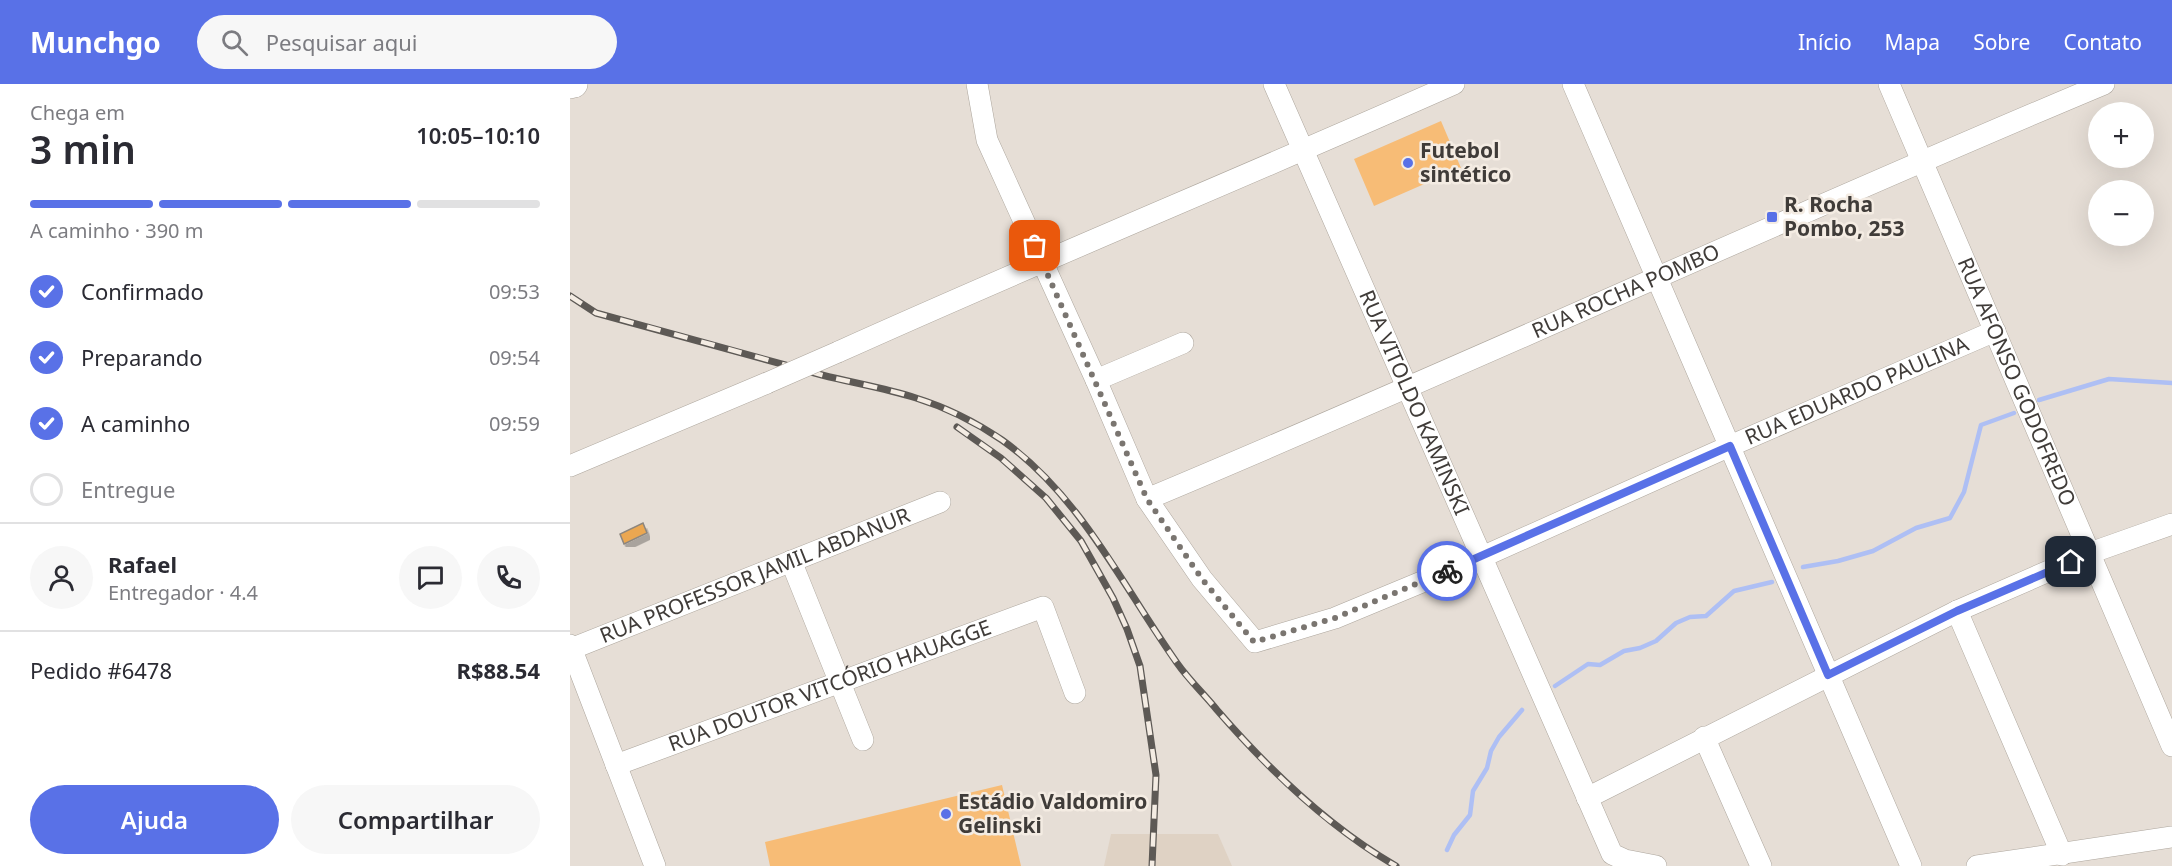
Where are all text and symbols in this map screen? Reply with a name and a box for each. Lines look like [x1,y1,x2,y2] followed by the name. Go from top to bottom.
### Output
[197,15,617,69] search box
[30,23,161,61] text: Munchgo
[218,26,251,59] icon: search
[266,27,418,57] text: Pesquisar aqui
[1798,28,1852,56] text: Início
[1885,28,1940,56] text: Mapa
[1973,28,2030,56] text: Sobre
[2063,28,2142,56] text: Contato
[30,99,125,126] text: Chega em
[2088,102,2154,246] map controls
[2088,102,2154,168] button: +
[416,120,540,150] text: 10:05–10:10
[30,122,136,175] text: 3 min
[1420,136,1511,188] place label: Futebol sintético
[1401,156,1415,170] marker: Futebol sintético
[2088,180,2154,246] button: −
[1784,190,1905,242] place label: R. Rocha Pombo, 253
[1765,210,1779,224] marker: R. Rocha Pombo, 253
[30,217,203,244] text: A caminho · 390 m
[1009,220,1060,271] pin
[1018,229,1051,262] icon: bag
[1527,237,1724,344] street label: RUA ROCHA POMBO
[1952,253,2083,510] street label: RUA AFONSO GODOFREDO
[30,275,63,308] icon: check
[81,276,204,306] text: Confirmado
[489,278,540,305] text: 09:53
[1353,285,1476,519] street label: RUA VITOLDO KAMINSKI
[1740,329,1973,451] street label: RUA EDUARDO PAULINA
[30,341,63,374] icon: check
[81,342,203,372] text: Preparando
[489,344,540,371] text: 09:54
[30,407,63,440] icon: check
[81,408,190,438] text: A caminho
[489,410,540,437] text: 09:59
[81,474,175,504] text: Entregue
[595,500,914,649] street label: RUA PROFESSOR JAMIL ABDANUR
[2045,536,2096,587] pin
[1417,541,1477,601] courier
[2054,545,2087,578] icon: home
[30,546,93,609] button: person
[399,546,462,609] button: chat
[477,546,540,609] button: phone
[108,549,177,579] text: Rafael
[1431,555,1464,588] icon: bike
[108,579,258,606] text: Entregador · 4.4
[664,612,995,757] street label: RUA DOUTOR VITCÓRIO HAUAGGE
[30,655,172,685] text: Pedido #6478
[456,655,540,685] text: R$88.54
[30,785,279,854] button: Ajuda
[291,785,540,854] button: Compartilhar
[958,787,1147,839] place label: Estádio Valdomiro Gelinski
[939,807,953,821] marker: Estádio Valdomiro Gelinski

